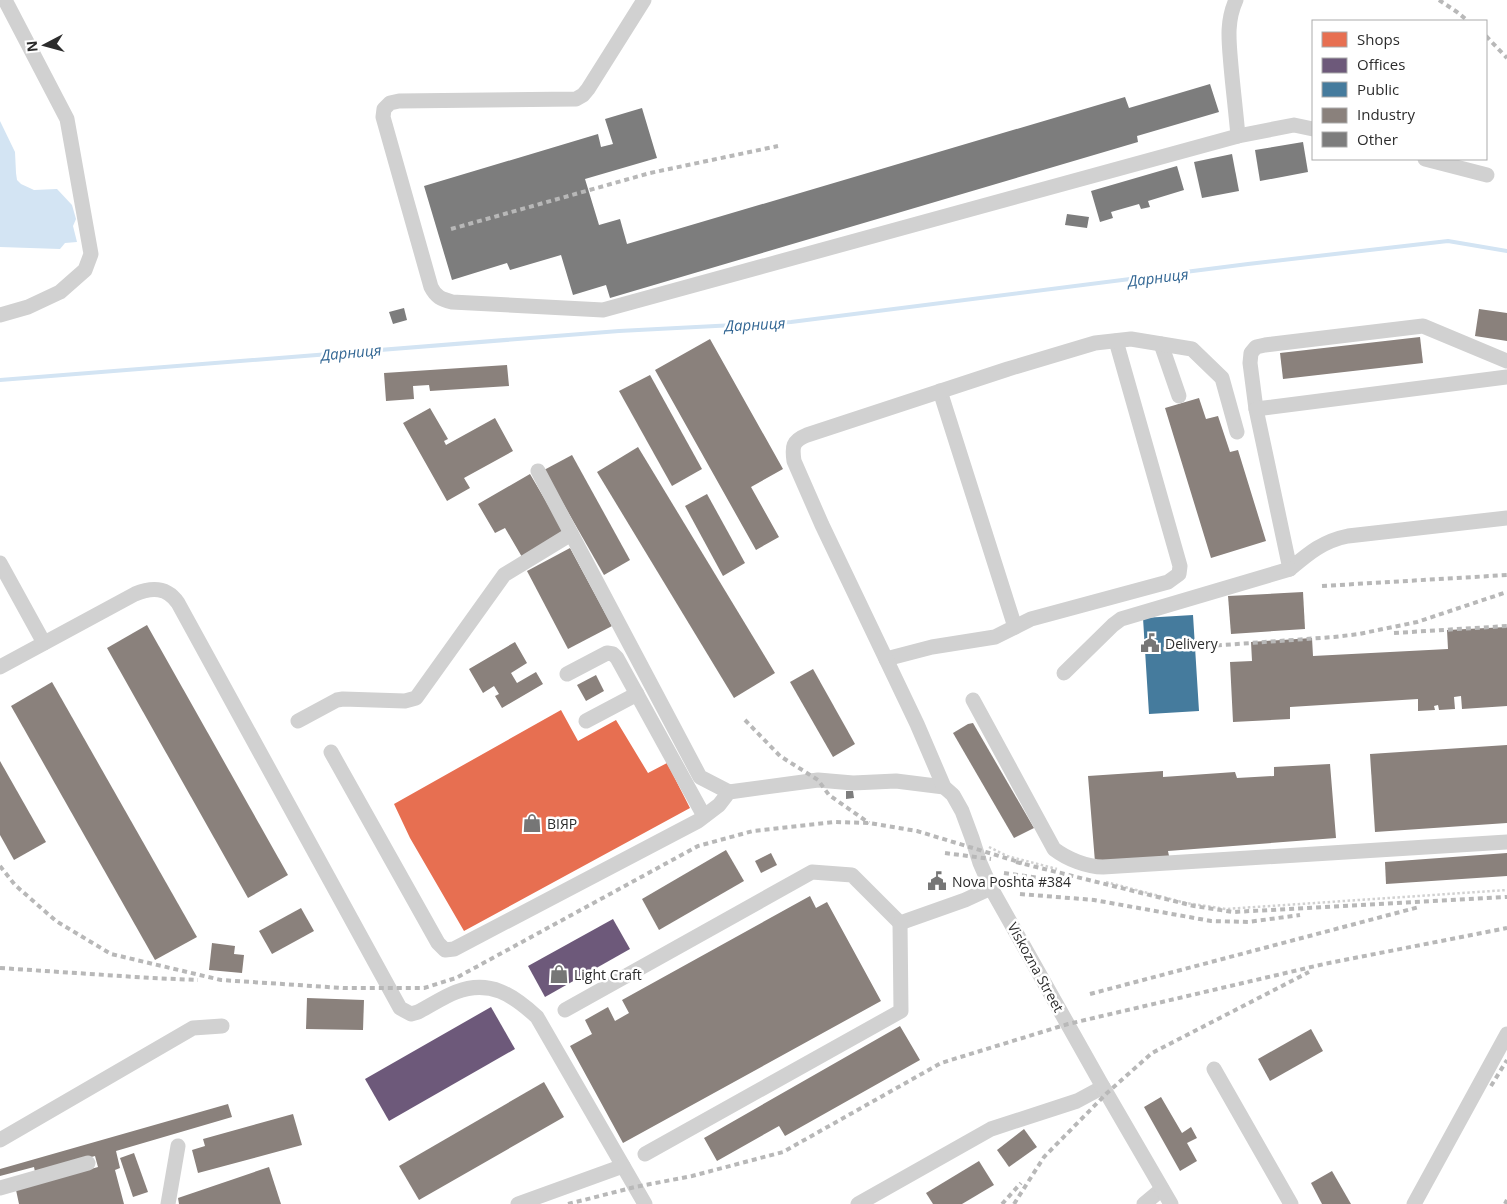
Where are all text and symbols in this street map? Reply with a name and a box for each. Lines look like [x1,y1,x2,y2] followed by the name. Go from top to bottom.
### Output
[20,20,70,70] north arrow
[1312,20,1487,160] legend
[1357,29,1400,49] text: Shops
[22,40,42,53] text: N
[1357,54,1405,74] text: Offices
[1357,79,1399,99] text: Public
[1357,104,1415,124] text: Industry
[1357,129,1398,149] text: Other
[1125,263,1190,291] water label: Дарниця
[722,312,786,336] water label: Дарниця
[318,339,382,365] water label: Дарниця
[1139,632,1161,654] public building icon: Delivery
[1165,634,1219,653] place label: Delivery
[521,812,543,834] shop icon: ВІЯР
[547,814,577,833] place label: ВІЯР
[926,870,948,892] public building icon: Nova Poshta #384
[952,872,1071,891] place label: Nova Poshta #384
[1003,919,1069,1015] street label: Viskozna Street
[548,963,570,985] shop icon: Light Craft
[574,965,642,984] place label: Light Craft

